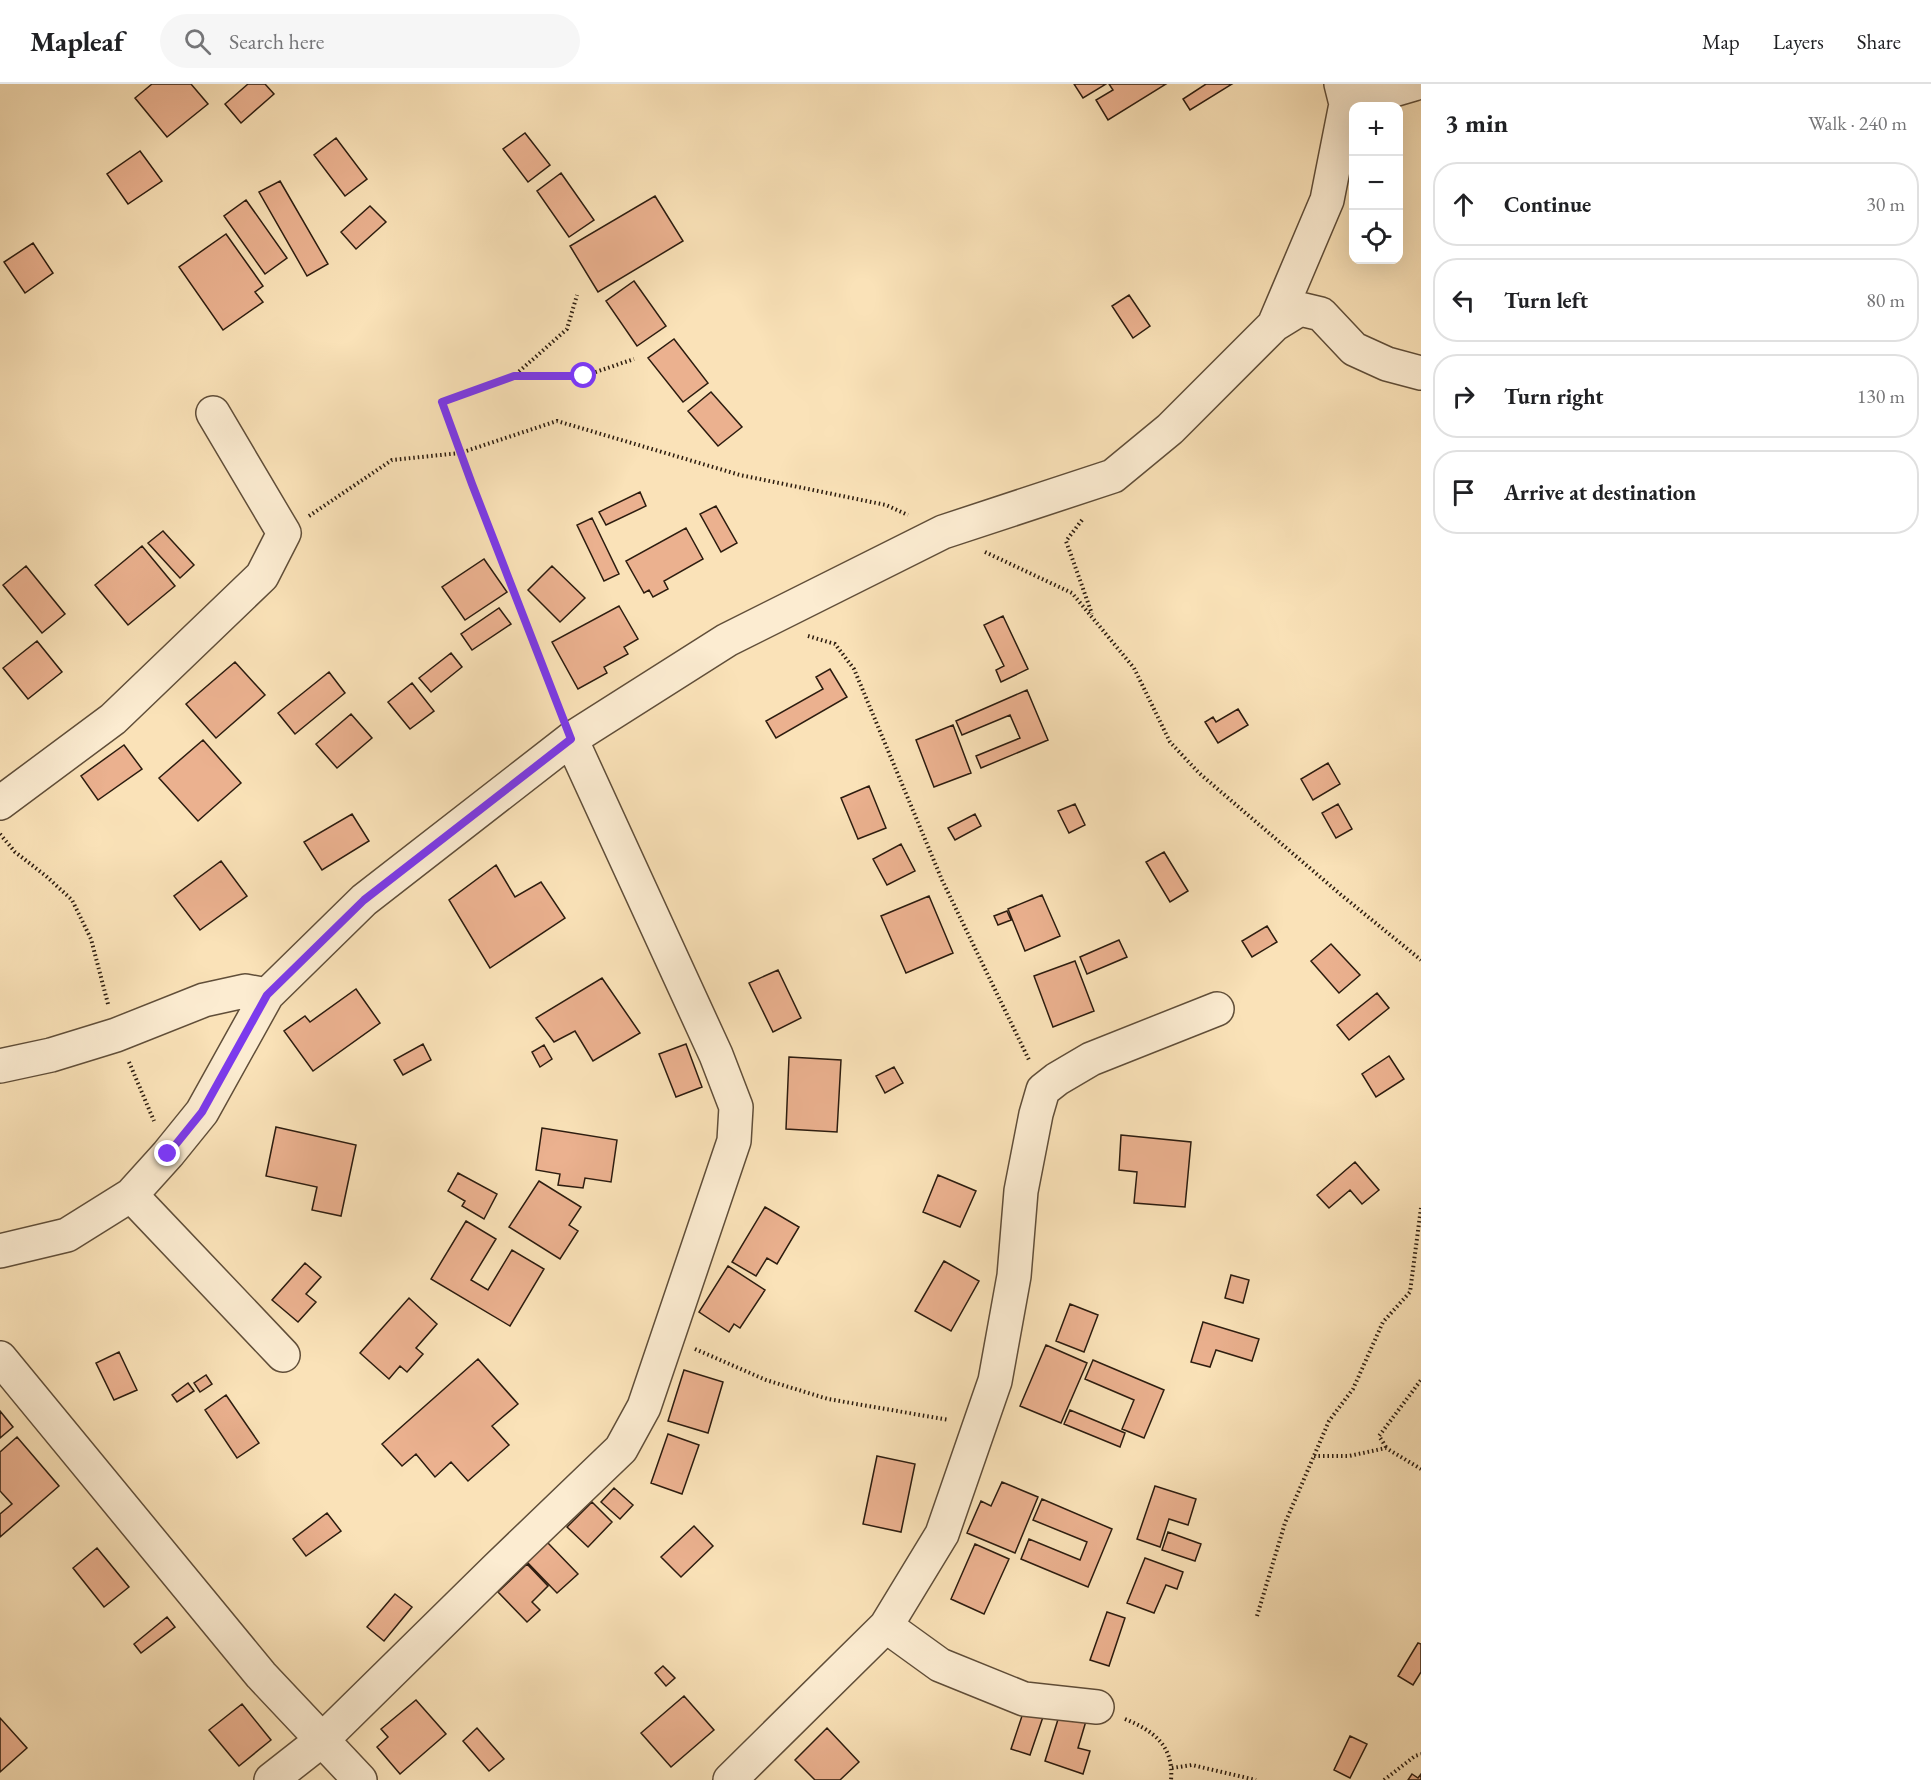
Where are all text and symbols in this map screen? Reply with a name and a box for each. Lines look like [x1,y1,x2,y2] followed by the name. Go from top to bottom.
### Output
[160,14,580,68] search box
[30,23,124,59] text: Mapleaf
[181,25,214,58] icon: search
[229,27,324,56] text: Search here
[1702,28,1740,55] text: Map
[1773,28,1824,55] text: Layers
[1857,28,1901,55] text: Share
[1349,102,1403,264] map controls
[1349,102,1403,156] button: +
[1445,106,1508,140] text: 3 min
[1808,110,1907,136] text: Walk · 240 m
[1349,156,1403,210] button: −
[1447,188,1480,221] icon: ahead
[1504,190,1591,219] text: Continue
[1866,191,1905,217] text: 30 m
[1349,210,1403,264] button: locate
[1447,284,1480,317] icon: left
[1504,286,1588,315] text: Turn left
[1866,287,1905,313] text: 80 m
[570,362,596,388] route start
[1447,380,1480,413] icon: right
[1504,382,1603,411] text: Turn right
[1857,383,1905,409] text: 130 m
[1447,476,1480,509] icon: arrive
[1504,478,1696,507] text: Arrive at destination
[154,1140,180,1166] route end

